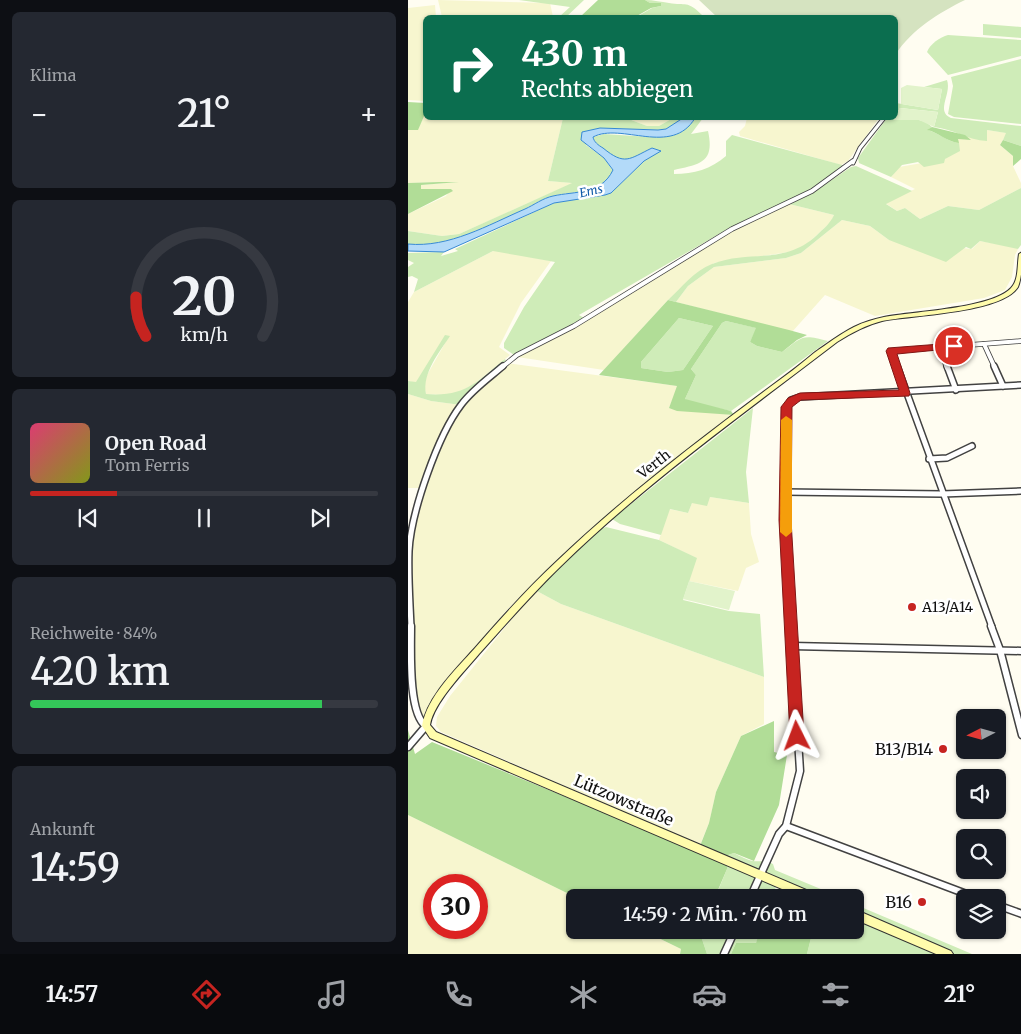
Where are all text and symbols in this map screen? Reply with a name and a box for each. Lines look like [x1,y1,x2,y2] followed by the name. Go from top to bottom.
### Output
[521,32,627,76] text: 430 m
[438,35,503,100] icon: right
[30,65,76,85] text: Klima
[521,75,693,103] text: Rechts abbiegen
[177,90,231,137] text: 21°
[30,96,49,132] text: −
[359,96,378,132] text: +
[578,181,604,200] water label: Ems
[172,264,236,329] text: 20
[180,323,228,346] text: km/h
[933,325,975,367] pin
[940,332,968,360] icon: arrive
[105,431,207,455] text: Open Road
[633,446,674,483] street label: Verth
[105,455,190,475] text: Tom Ferris
[74,504,102,532] icon: previous
[190,504,218,532] icon: pause
[306,504,334,532] icon: next
[921,598,974,616] place label: A13/A14
[906,601,918,613] marker: A13/A14
[30,623,157,643] text: Reichweite · 84%
[30,648,170,695] text: 420 km
[770,709,822,761] position arrow
[956,709,1006,759] north arrow
[956,709,1006,939] map controls
[875,739,933,759] place label: B13/B14
[937,743,949,755] marker: B13/B14
[956,769,1006,819] button: sound
[571,770,677,830] street label: Lützowstraße
[30,819,95,839] text: Ankunft
[956,829,1006,879] button: search
[30,844,120,891] text: 14:59
[423,874,488,939] speed limit sign: 30
[956,889,1006,939] button: layers
[885,892,912,912] place label: B16
[916,896,928,908] marker: B16
[623,902,807,926] text: 14:59 · 2 Min. · 760 m
[189,977,224,1012] icon: directions
[315,977,350,1012] icon: music
[441,977,476,1012] icon: phone
[566,977,601,1012] icon: climate
[692,977,727,1012] icon: car
[818,977,853,1012] icon: filters
[45,980,98,1008] text: 14:57
[944,980,976,1008] text: 21°

